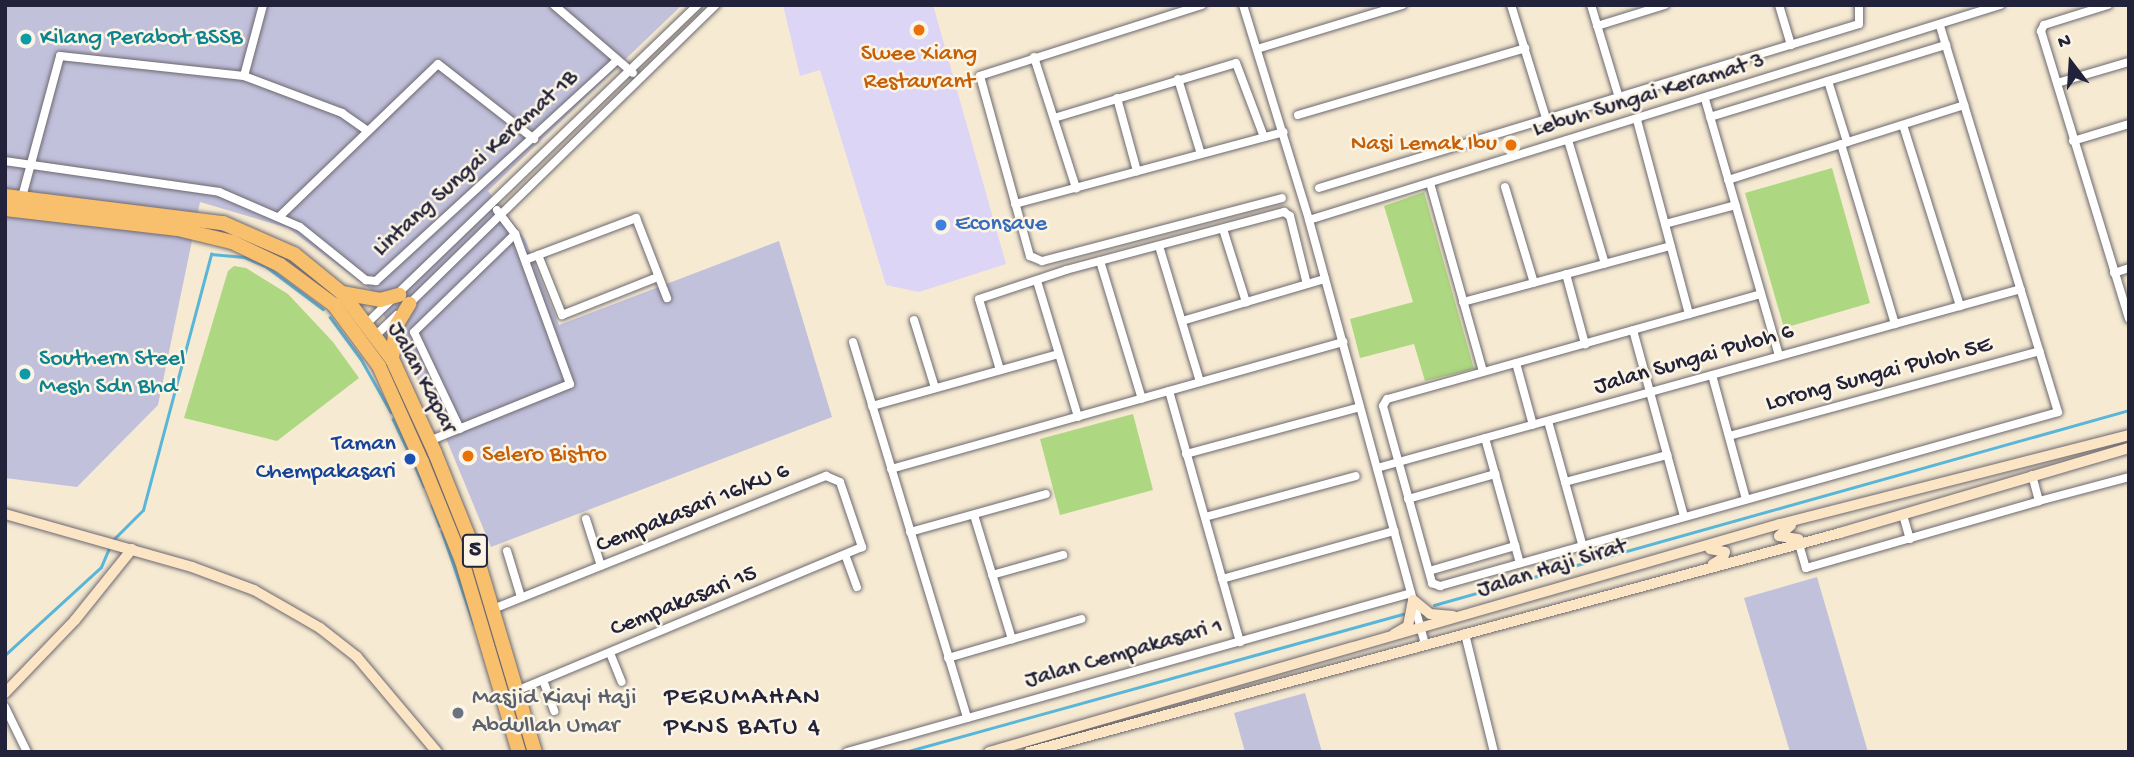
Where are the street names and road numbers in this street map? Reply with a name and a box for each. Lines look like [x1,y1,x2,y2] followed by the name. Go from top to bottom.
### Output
[1530,47,1768,145] street label: Lebuh Sungai Keramat 3
[367,64,585,264] street label: Lintang Sungai Keramat 1B
[380,317,462,439] street label: Jalan Kapar
[1591,318,1797,402] street label: Jalan Sungai Puloh 6
[1763,331,1995,419] street label: Lorong Sungai Puloh 5E
[592,457,794,561] street label: Cempakasari 16/KU 6
[461,531,489,570] road number: 5
[1474,533,1630,605] street label: Jalan Haji Sirat
[607,560,761,644] street label: Cempakasari 15
[1022,612,1226,696] street label: Jalan Cempakasari 1

